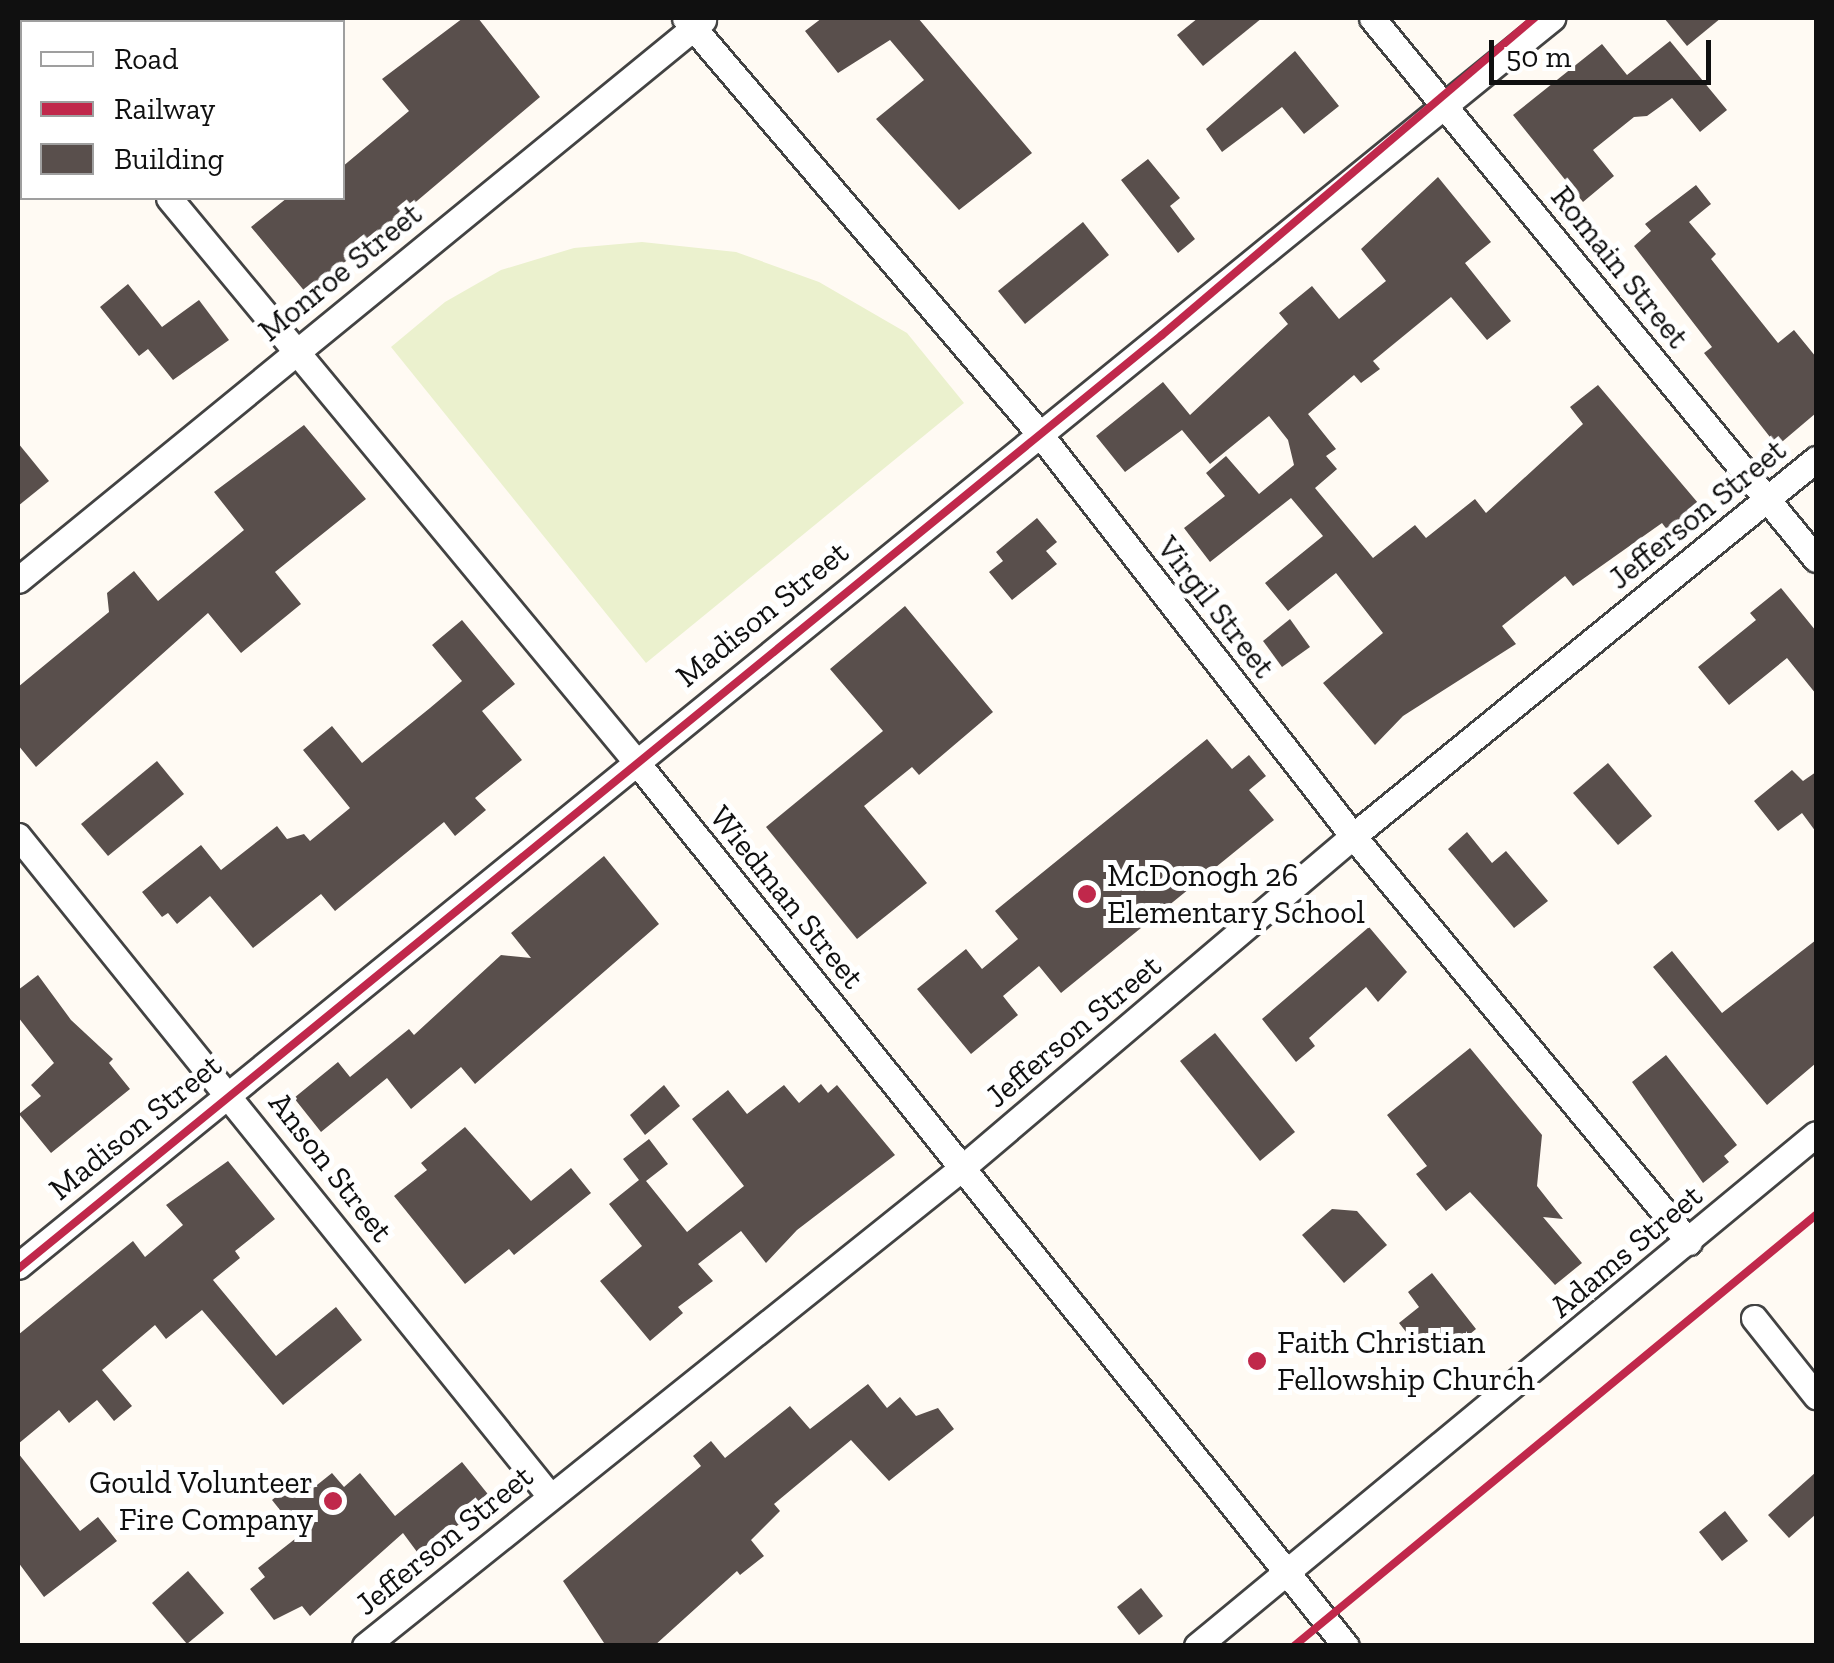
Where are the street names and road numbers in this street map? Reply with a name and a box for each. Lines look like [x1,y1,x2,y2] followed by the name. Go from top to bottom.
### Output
[1543,178,1697,356] street label: Romain Street
[251,195,429,349] street label: Monroe Street
[1601,431,1793,597] street label: Jefferson Street
[1149,529,1283,685] street label: Virgil Street
[668,533,856,695] street label: Madison Street
[702,798,872,996] street label: Wiedman Street
[977,947,1169,1115] street label: Jefferson Street
[41,1046,229,1208] street label: Madison Street
[261,1084,401,1250] street label: Anson Street
[1542,1176,1710,1326] street label: Adams Street
[348,1457,540,1623] street label: Jefferson Street

